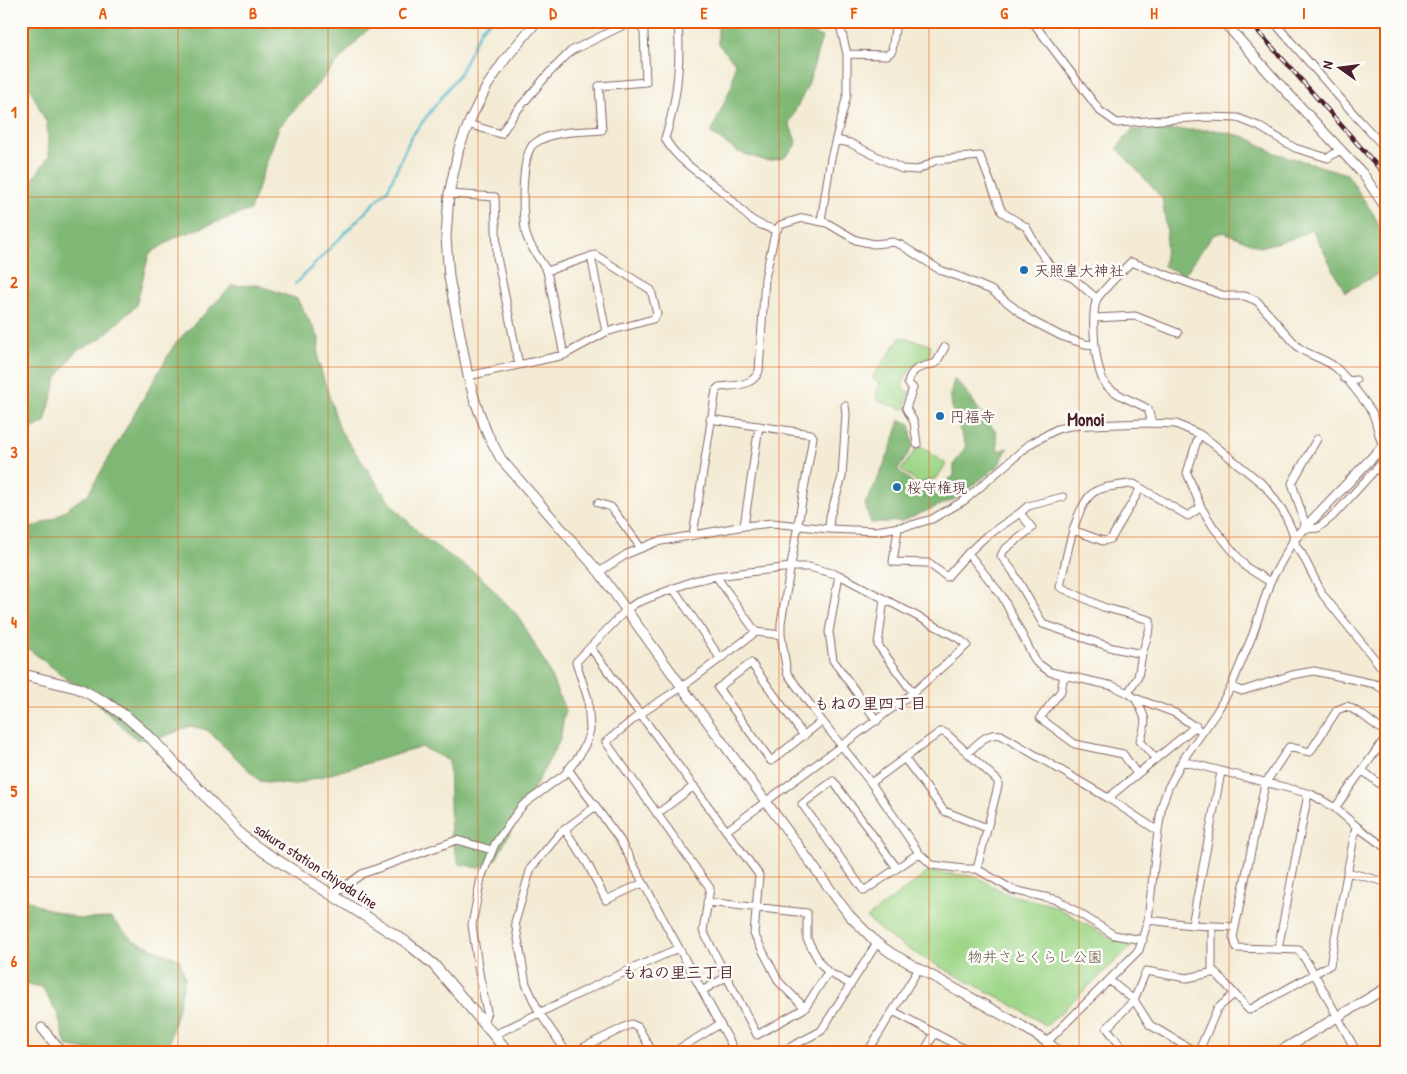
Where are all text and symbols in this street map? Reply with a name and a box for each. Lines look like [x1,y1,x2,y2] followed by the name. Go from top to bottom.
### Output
[99,2,107,24] text: A
[249,2,257,24] text: B
[399,2,408,24] text: C
[549,2,557,24] text: D
[700,2,708,24] text: E
[850,2,858,24] text: F
[1000,2,1008,24] text: G
[1150,2,1158,24] text: H
[1302,2,1306,24] text: I
[1314,42,1364,92] north arrow
[1317,58,1337,71] text: N
[11,101,17,123] text: 1
[1034,260,1124,281] place label: 天照皇大神社
[1018,264,1030,276] marker: 天照皇大神社
[10,271,18,293] text: 2
[950,406,995,427] place label: 円福寺
[1067,407,1105,432] district label: Monoi
[934,410,946,422] marker: 円福寺
[10,441,18,463] text: 3
[907,477,967,498] place label: 桜守権現
[891,481,903,493] marker: 桜守権現
[11,611,17,633] text: 4
[814,692,926,714] district label: もねの里四丁目
[11,780,18,802] text: 5
[250,818,382,914] street label: sakura station chiyoda line
[967,946,1103,967] park label: 物井さとくらし公園
[11,950,18,972] text: 6
[622,961,734,983] district label: もねの里三丁目

